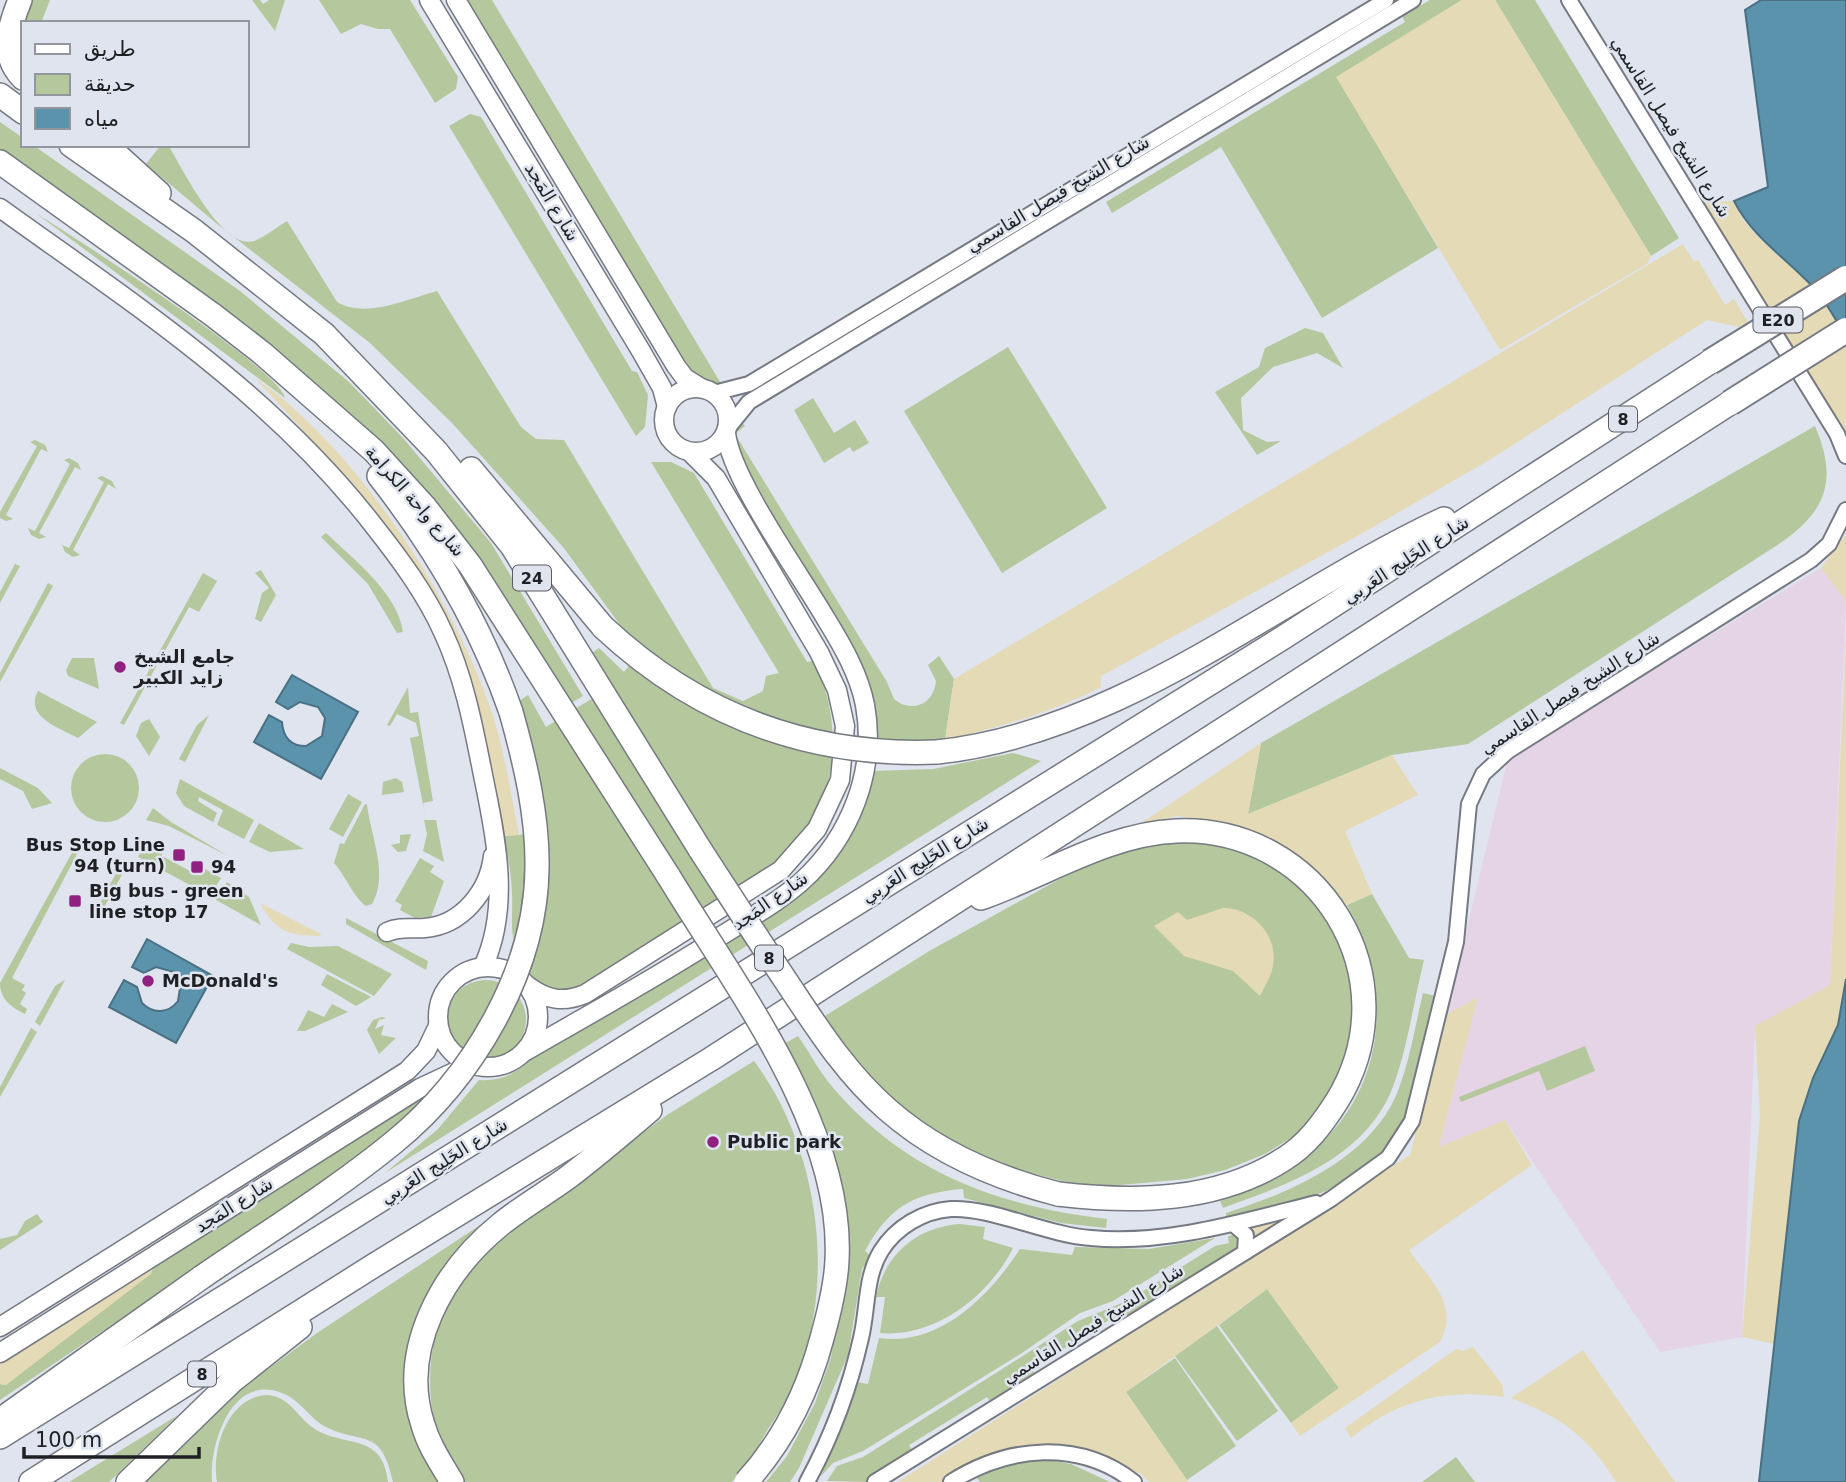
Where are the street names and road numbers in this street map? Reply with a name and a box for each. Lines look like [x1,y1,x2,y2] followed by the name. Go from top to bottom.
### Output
[1606,32,1736,222] street label: شارع الشيخ فيصل القاسمي
[962,131,1154,257] street label: شارع الشيخ فيصل القاسمي
[520,159,584,245] street label: شارع المَجد
[1754,308,1802,332] road number: E20
[1609,406,1637,432] road number: 8
[361,441,469,561] street label: شارع واحة الكرامة
[1339,511,1474,610] street label: شارع الخَلِيج العَربِي
[513,566,551,590] road number: 24
[1476,627,1664,759] street label: شارع الشيخ فيصل القاسمي
[857,812,993,909] street label: شارع الخَلِيج العَربِي
[728,867,812,935] street label: شارع المَجد
[755,946,783,970] road number: 8
[376,1113,512,1210] street label: شارع الخَلِيج العَربِي
[191,1172,277,1238] street label: شارع المَجد
[998,1259,1188,1389] street label: شارع الشيخ فيصل القاسمي
[188,1362,216,1386] road number: 8

